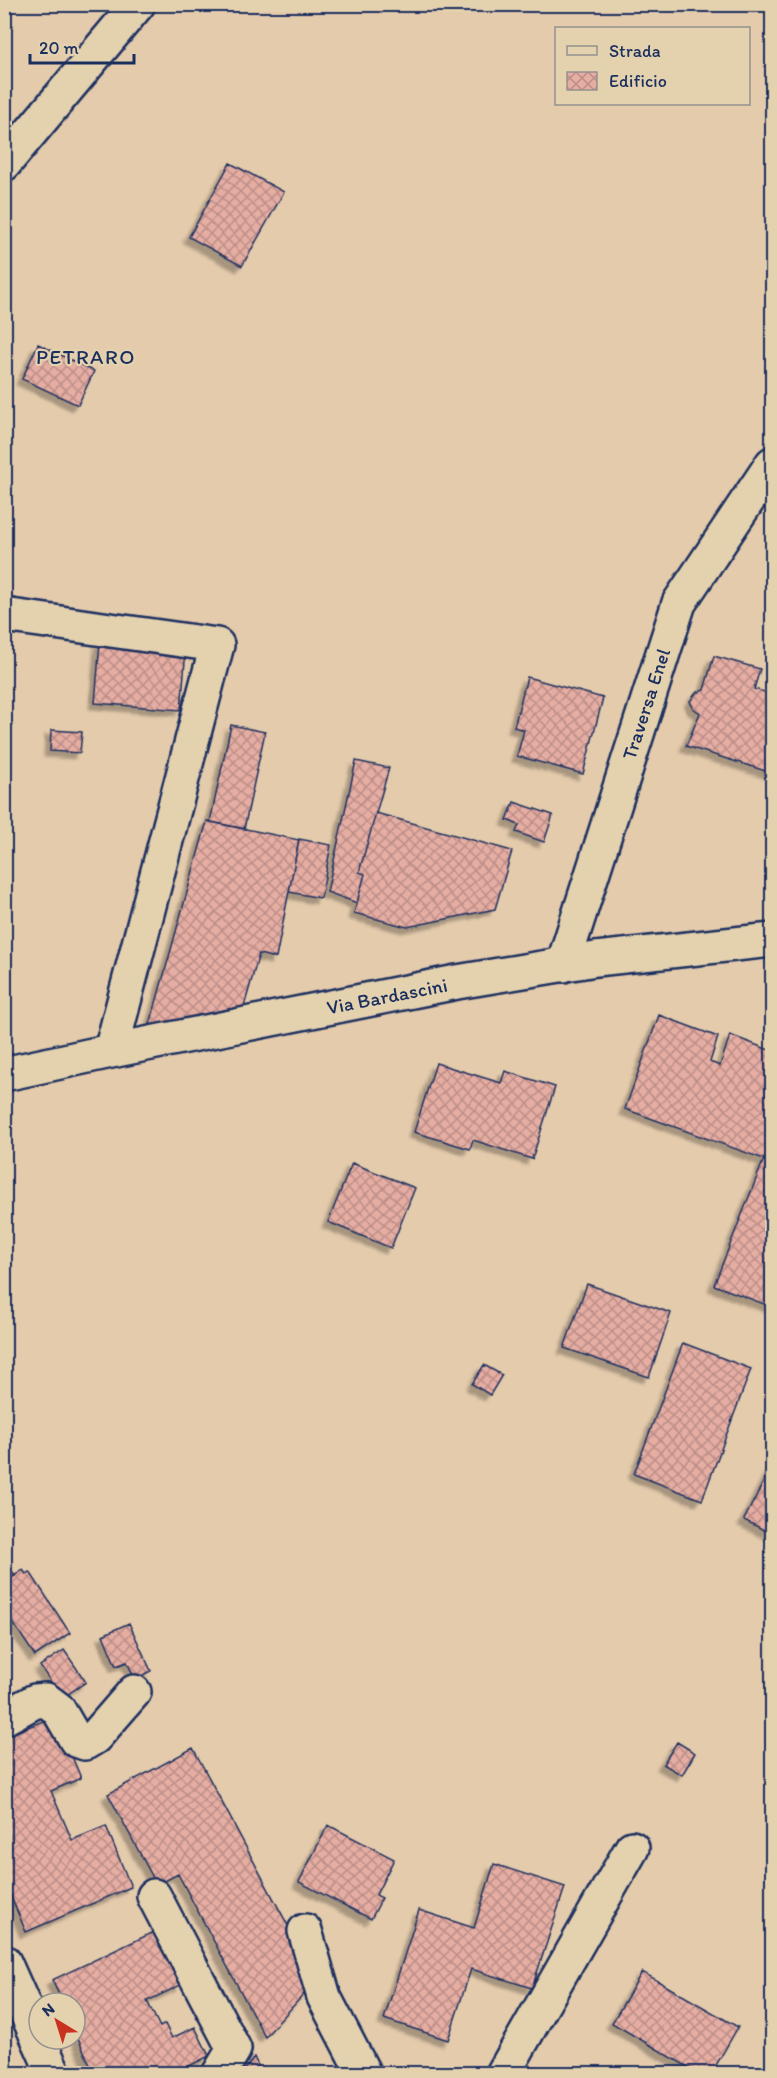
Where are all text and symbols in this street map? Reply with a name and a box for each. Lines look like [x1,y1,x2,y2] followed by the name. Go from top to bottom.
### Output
[30,27,134,65] scale bar
[555,27,750,105] legend
[39,37,79,59] text: 20 m
[609,40,661,62] text: Strada
[609,70,667,92] text: Edificio
[36,344,136,369] district label: PETRARO
[617,645,675,763] street label: Traversa Enel
[325,973,449,1019] street label: Via Bardascini
[27,1991,87,2051] north arrow
[38,1999,58,2020] text: N

